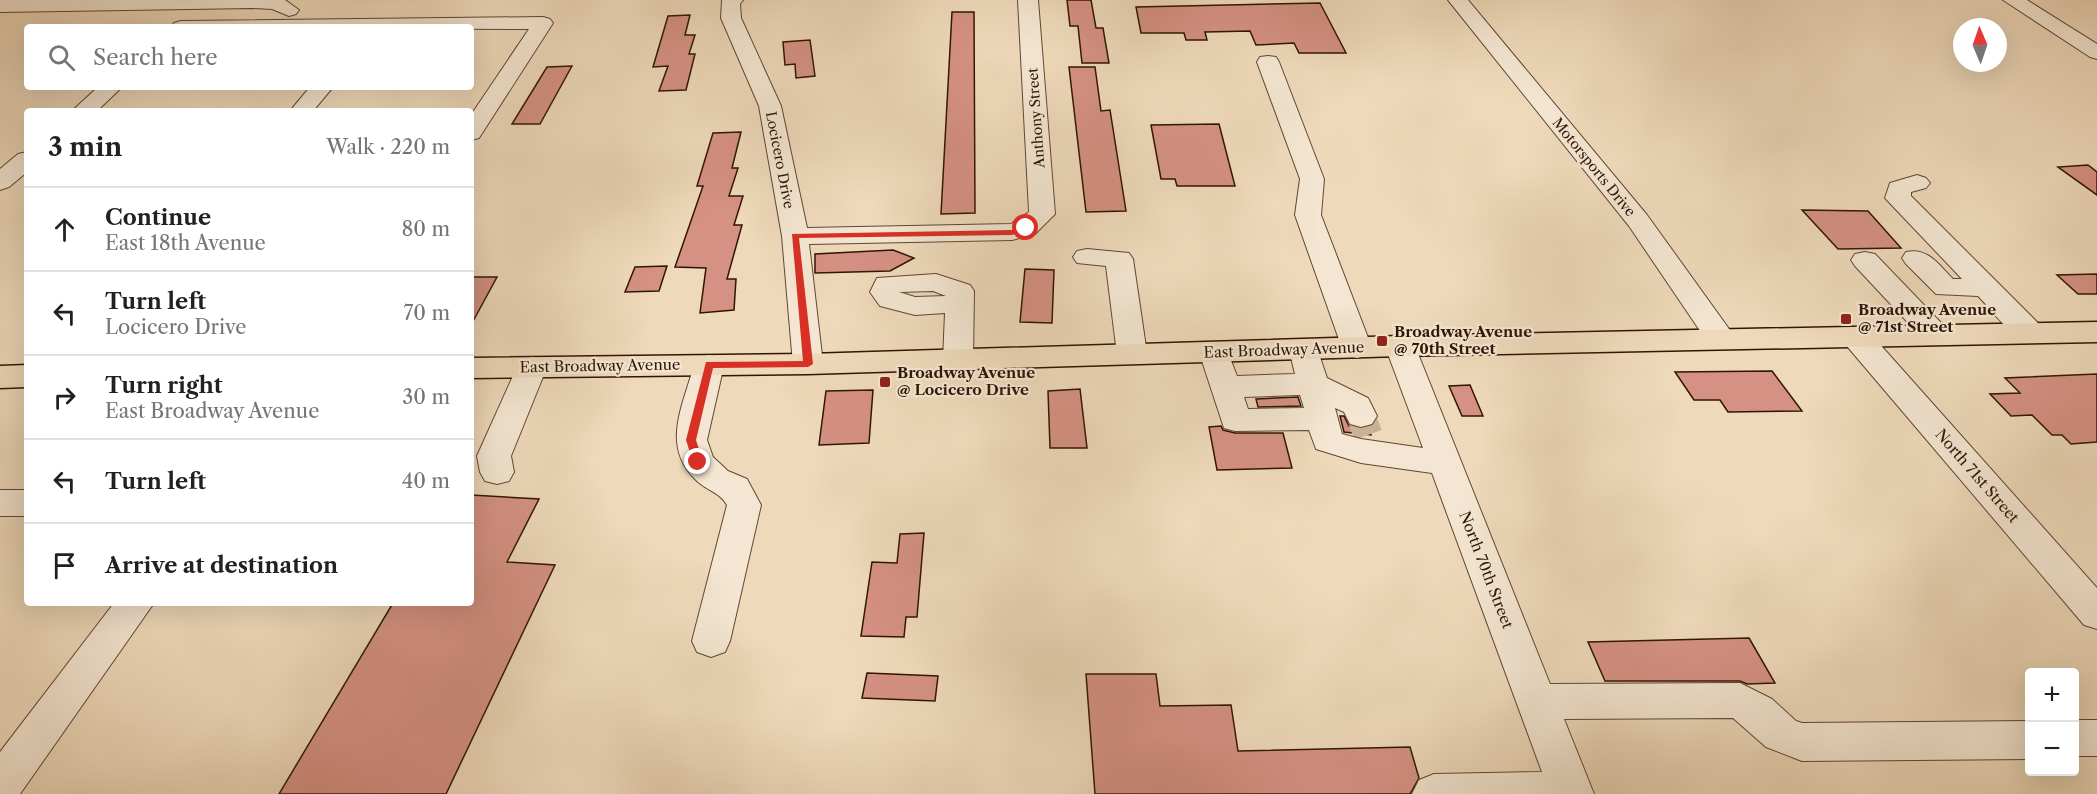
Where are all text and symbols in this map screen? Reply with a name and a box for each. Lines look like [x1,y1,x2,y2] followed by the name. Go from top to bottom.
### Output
[1953,18,2007,72] north arrow
[24,24,474,90] search box
[45,41,78,74] icon: search
[93,44,218,71] text: Search here
[1024,67,1049,170] street label: Anthony Street
[762,110,798,210] street label: Locicero Drive
[1549,114,1640,220] street label: Motorsports Drive
[48,131,122,163] text: 3 min
[326,135,450,159] text: Walk · 220 m
[105,204,211,231] text: Continue
[48,213,81,246] icon: ahead
[1012,214,1038,240] route start
[402,217,450,241] text: 80 m
[105,231,266,255] text: East 18th Avenue
[105,288,206,315] text: Turn left
[48,297,81,330] icon: left
[1858,300,1996,336] place label: Broadway Avenue @ 71st Street
[404,301,450,325] text: 70 m
[1839,312,1853,326] marker: Broadway Avenue @ 71st Street
[105,315,246,339] text: Locicero Drive
[1394,322,1532,358] place label: Broadway Avenue @ 70th Street
[1375,334,1389,348] marker: Broadway Avenue @ 70th Street
[1203,337,1365,362] street label: East Broadway Avenue
[519,355,681,376] street label: East Broadway Avenue
[897,363,1035,399] place label: Broadway Avenue @ Locicero Drive
[105,372,223,399] text: Turn right
[878,375,892,389] marker: Broadway Avenue @ Locicero Drive
[48,381,81,414] icon: right
[402,385,450,409] text: 30 m
[105,399,319,423] text: East Broadway Avenue
[1931,425,2024,527] street label: North 71st Street
[684,448,710,474] route end
[48,465,81,498] icon: left
[105,468,206,495] text: Turn left
[402,469,450,493] text: 40 m
[1455,508,1518,632] street label: North 70th Street
[48,549,81,582] icon: arrive
[105,552,338,579] text: Arrive at destination
[2025,668,2079,776] map controls
[2025,668,2079,722] button: +
[2025,722,2079,776] button: −

